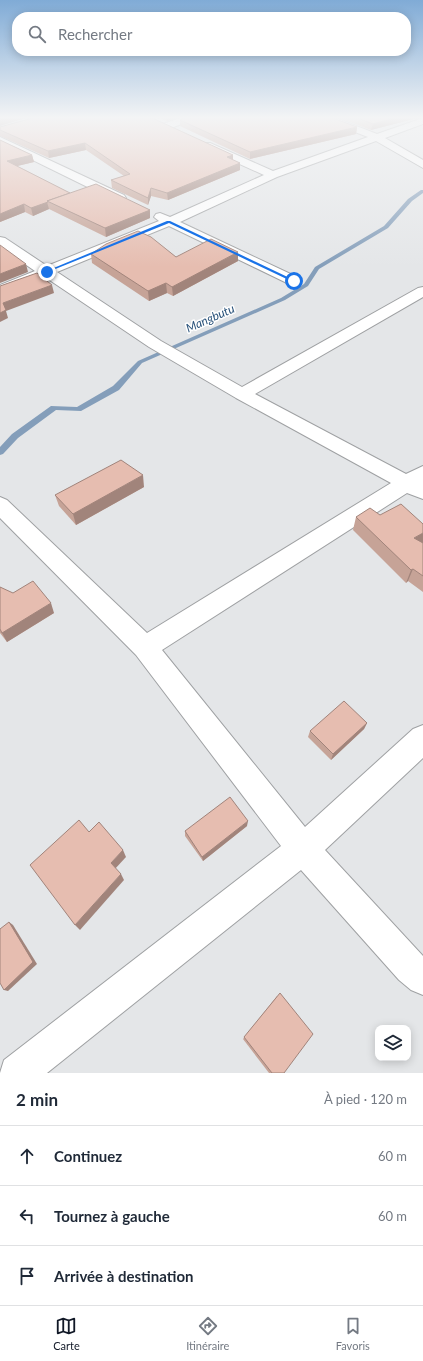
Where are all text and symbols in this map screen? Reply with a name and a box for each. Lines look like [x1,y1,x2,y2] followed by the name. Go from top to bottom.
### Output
[12,12,411,56] search box
[26,23,48,45] icon: search
[58,25,132,43] text: Rechercher
[38,263,56,281] route end
[285,272,303,290] route start
[183,301,237,335] water label: Mangbutu
[375,1025,411,1061] map controls
[375,1025,411,1061] button: layers
[16,1089,58,1110] text: 2 min
[324,1091,407,1107] text: À pied · 120 m
[16,1145,38,1167] icon: ahead
[54,1147,122,1165] text: Continuez
[378,1148,407,1164] text: 60 m
[16,1205,38,1227] icon: left
[54,1207,170,1225] text: Tournez à gauche
[378,1208,407,1224] text: 60 m
[16,1265,38,1287] icon: arrive
[54,1267,193,1285] text: Arrivée à destination
[53,1315,80,1352] tab: Carte
[186,1315,229,1352] tab: Itinéraire
[336,1315,370,1352] tab: Favoris

